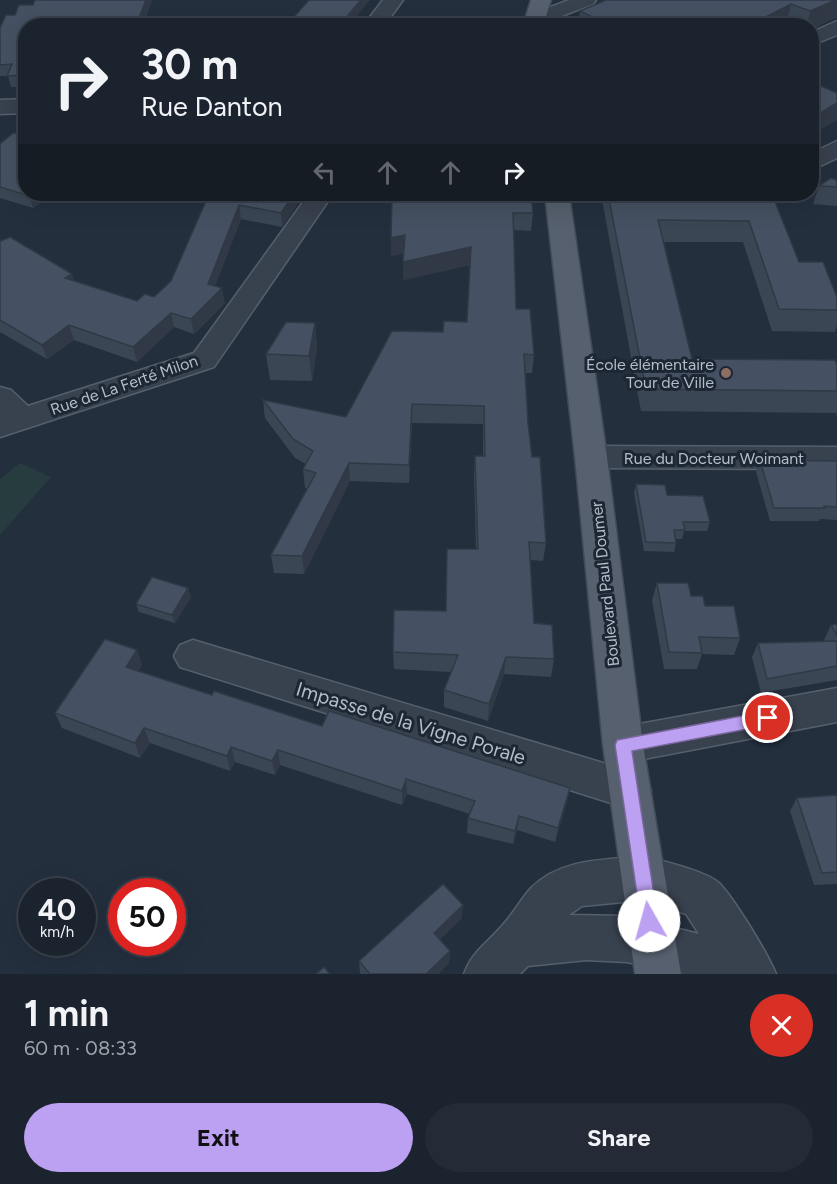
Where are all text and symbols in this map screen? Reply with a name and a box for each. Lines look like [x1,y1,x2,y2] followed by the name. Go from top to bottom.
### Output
[141,39,238,90] text: 30 m
[42,42,120,120] icon: right
[141,90,283,123] text: Rue Danton
[308,156,341,189] icon: left
[371,156,404,189] icon: ahead
[434,156,467,189] icon: ahead
[497,156,530,189] icon: right
[48,351,200,419] street label: Rue de La Ferté Milon
[586,355,714,392] place label: École élémentaire Tour de Ville
[719,366,733,380] marker: École élémentaire Tour de Ville
[624,449,804,468] street label: Rue du Docteur Woimant
[587,500,623,667] street label: Boulevard Paul Doumer
[293,677,529,769] street label: Impasse de la Vigne Porale
[742,692,793,743] pin
[751,701,784,734] icon: arrive
[108,878,186,956] speed limit sign: 50
[617,889,681,953] position arrow
[38,891,76,928] text: 40
[40,923,74,941] text: km/h
[24,992,109,1035] text: 1 min
[750,994,813,1057] button: close
[24,1036,137,1060] text: 60 m · 08:33
[24,1103,413,1172] button: Exit
[425,1103,813,1172] button: Share

